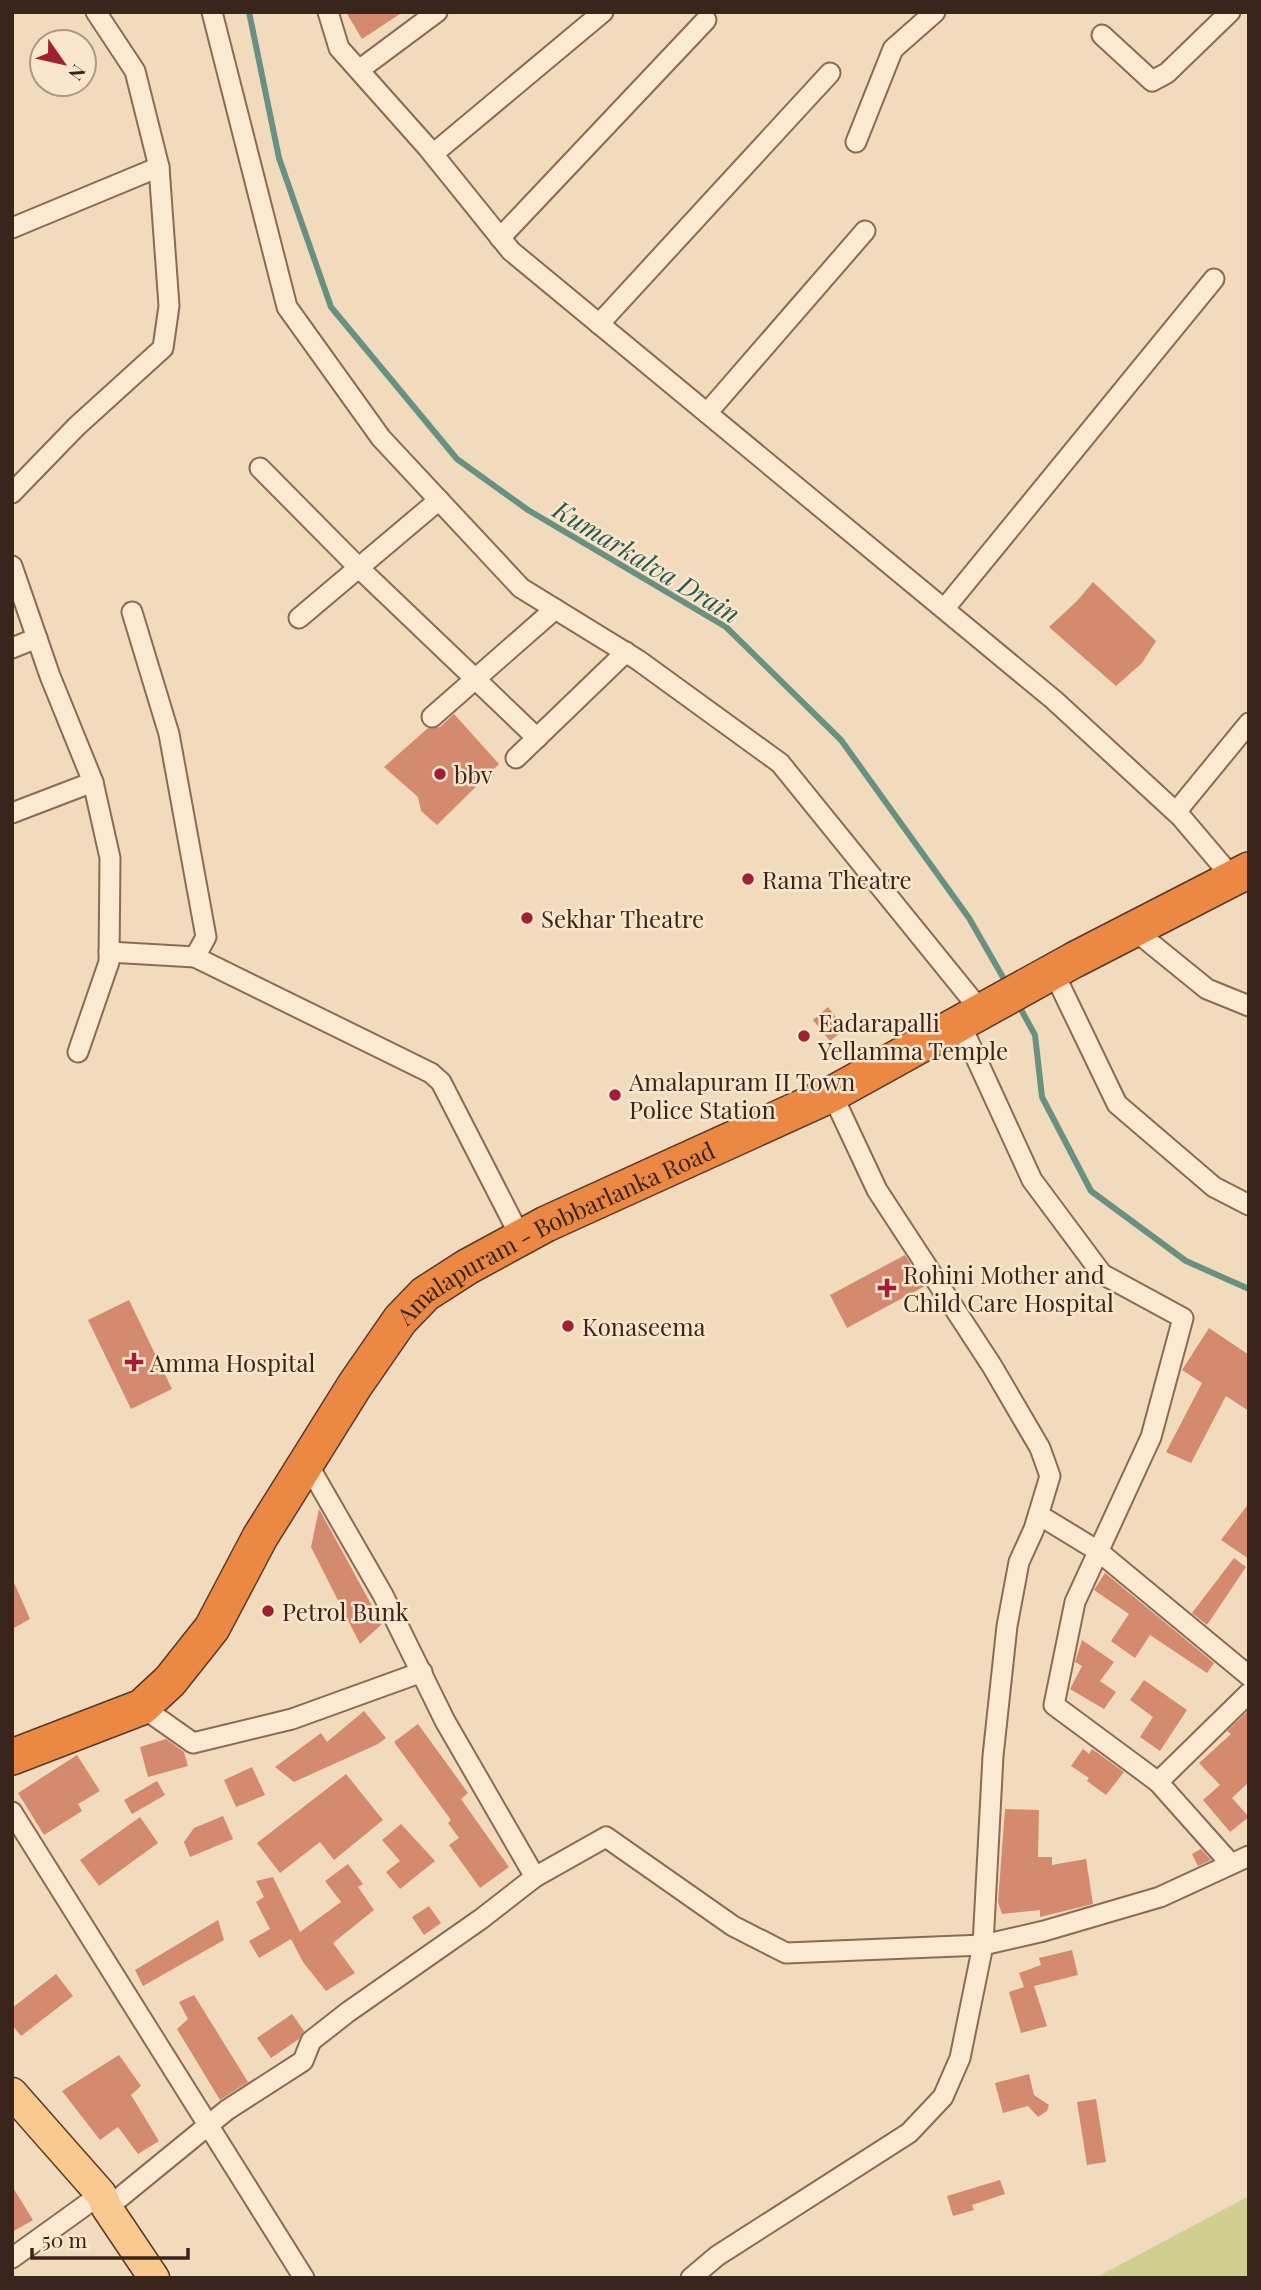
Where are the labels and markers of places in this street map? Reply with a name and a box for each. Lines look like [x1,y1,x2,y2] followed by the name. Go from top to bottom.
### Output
[454,758,493,790] place label: bbv
[432,766,448,782] marker: bbv
[762,863,912,895] place label: Rama Theatre
[740,871,756,887] marker: Rama Theatre
[541,902,704,934] place label: Sekhar Theatre
[519,910,535,926] marker: Sekhar Theatre
[817,1006,1008,1066] place label: Eadarapalli Yellamma Temple
[796,1028,812,1044] marker: Eadarapalli Yellamma Temple
[628,1065,855,1125] place label: Amalapuram II Town Police Station
[607,1087,623,1103] marker: Amalapuram II Town Police Station
[903,1258,1114,1318] place label: Rohini Mother and Child Care Hospital
[877,1278,897,1298] marker: Rohini Mother and Child Care Hospital
[582,1310,705,1342] place label: Konaseema
[560,1318,576,1334] marker: Konaseema
[149,1346,315,1378] place label: Amma Hospital
[124,1352,144,1372] marker: Amma Hospital
[282,1595,410,1627] place label: Petrol Bunk
[260,1603,276,1619] marker: Petrol Bunk

